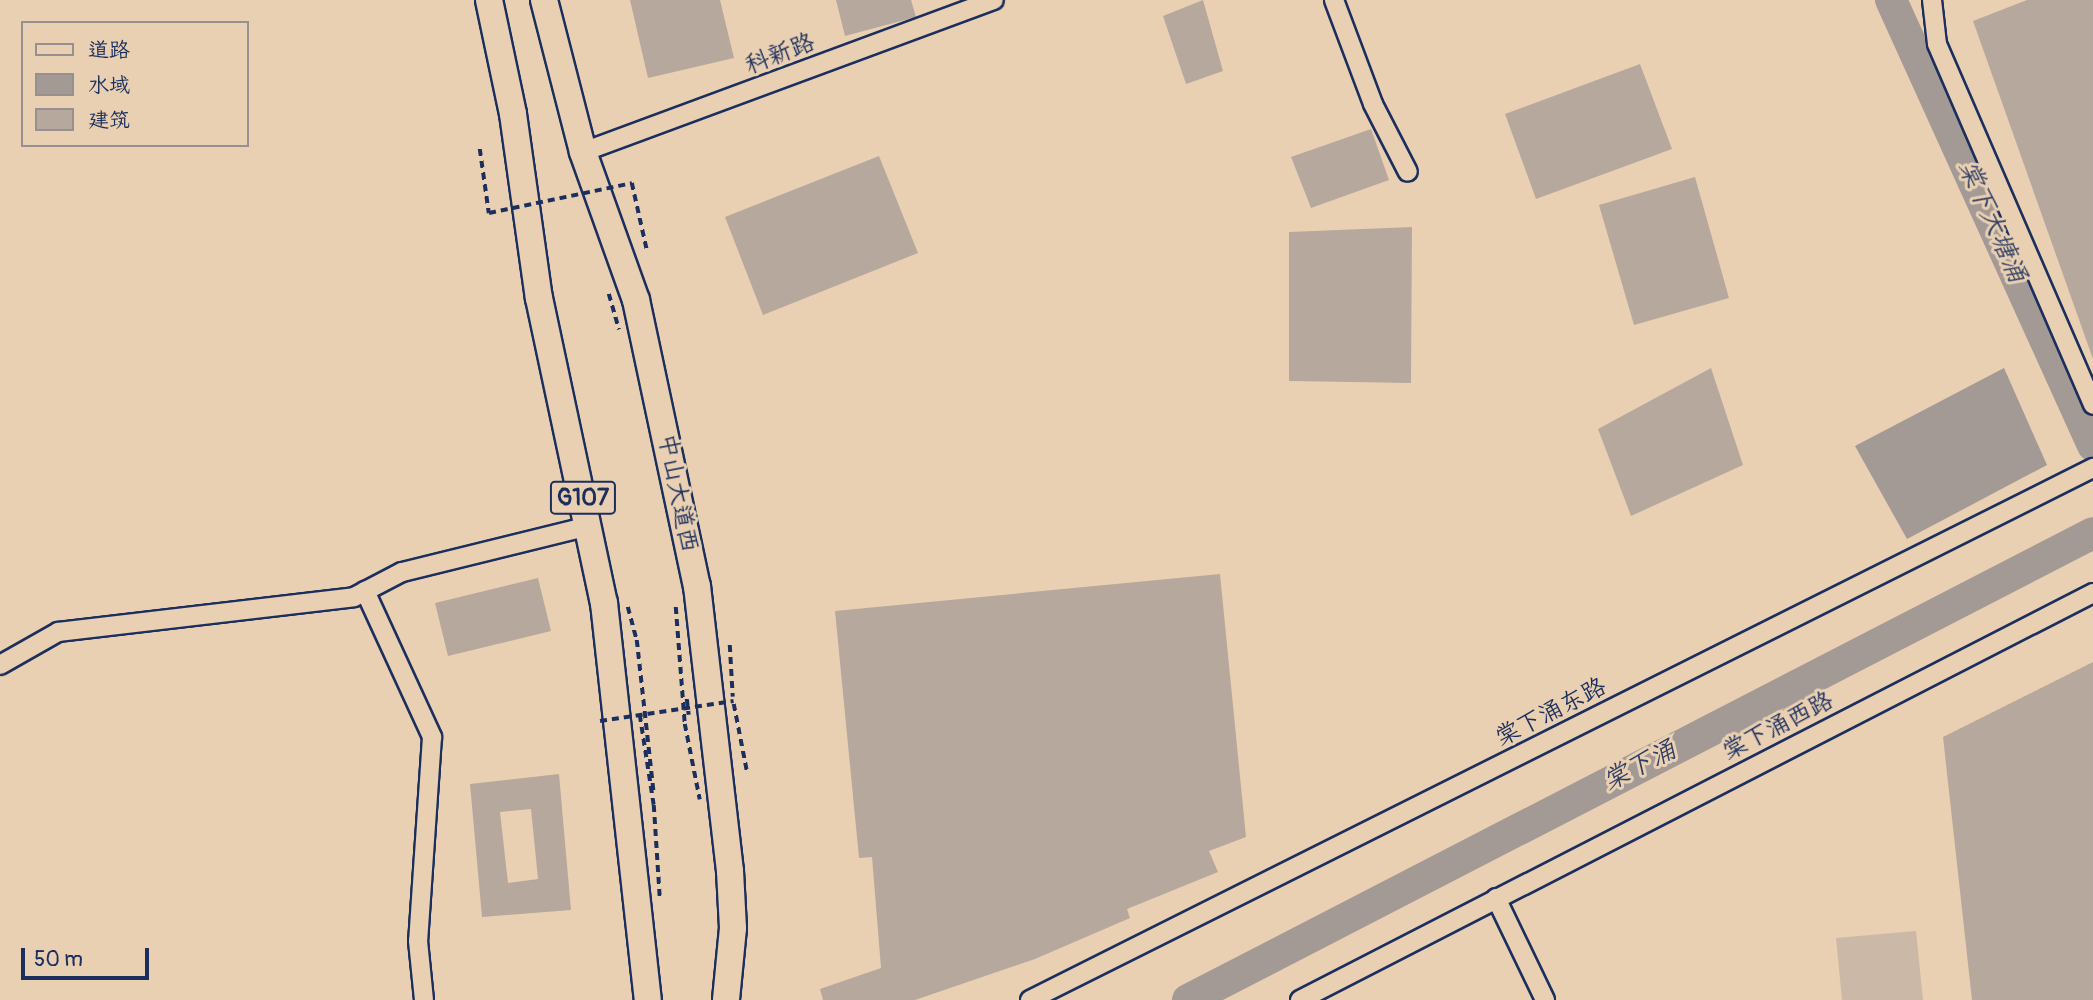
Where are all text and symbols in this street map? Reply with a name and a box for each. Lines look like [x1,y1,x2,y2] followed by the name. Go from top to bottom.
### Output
[21,21,248,147] legend
[741,28,819,80] street label: 科新路
[88,37,130,64] text: 道路
[88,72,130,99] text: 水域
[88,107,130,134] text: 建筑
[1951,156,2033,288] water label: 棠下大塘涌
[652,431,704,555] street label: 中山大道西
[550,478,616,518] road number: G107
[1491,672,1611,752] street label: 棠下涌东路
[1718,686,1838,766] street label: 棠下涌西路
[1598,734,1682,798] water label: 棠下涌
[24,934,152,978] scale bar
[34,946,83,973] text: 50 m

